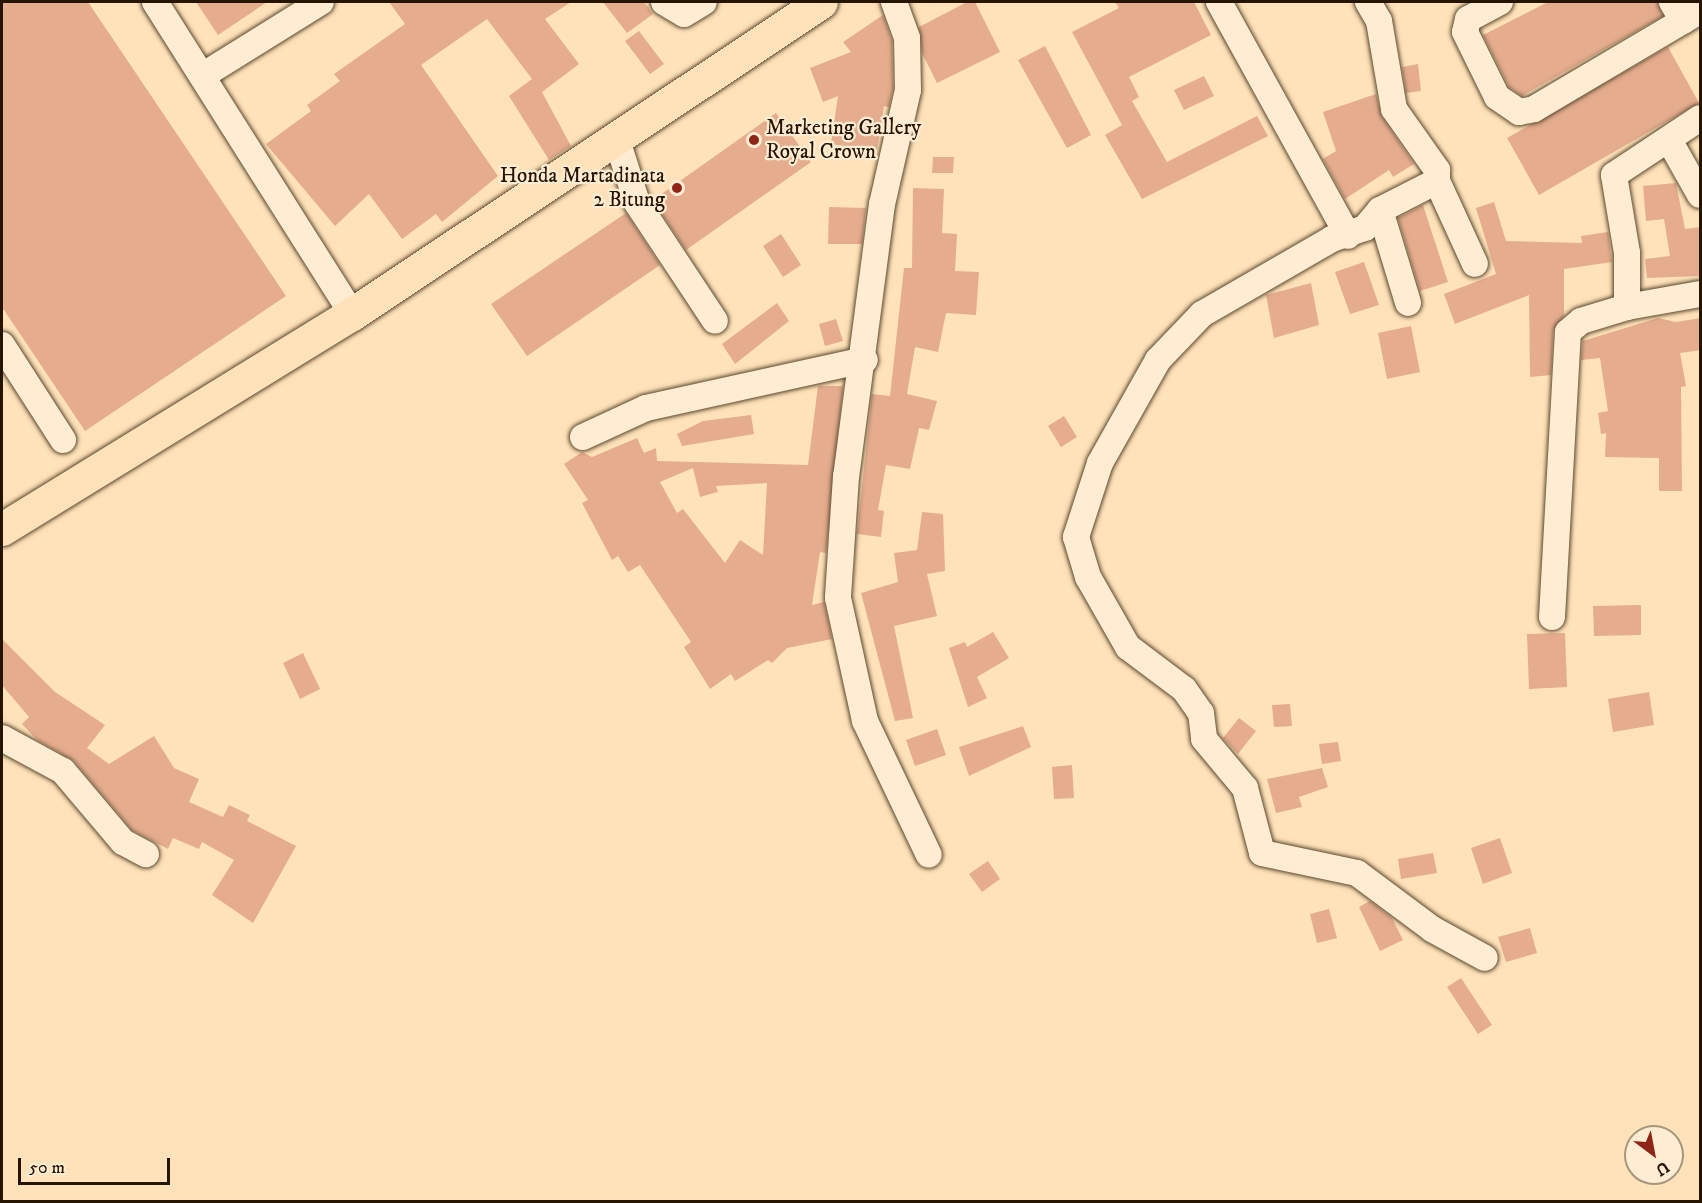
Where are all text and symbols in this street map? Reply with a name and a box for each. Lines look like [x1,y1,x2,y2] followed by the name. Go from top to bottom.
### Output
[766,115,921,165] place label: Marketing Gallery Royal Crown
[747,133,761,147] marker: Marketing Gallery Royal Crown
[500,163,665,213] place label: Honda Martadinata 2 Bitung
[670,181,684,195] marker: Honda Martadinata 2 Bitung
[1624,1125,1684,1185] north arrow
[21,1146,172,1184] scale bar
[29,1157,65,1179] text: 50 m
[1652,1157,1673,1180] text: U

